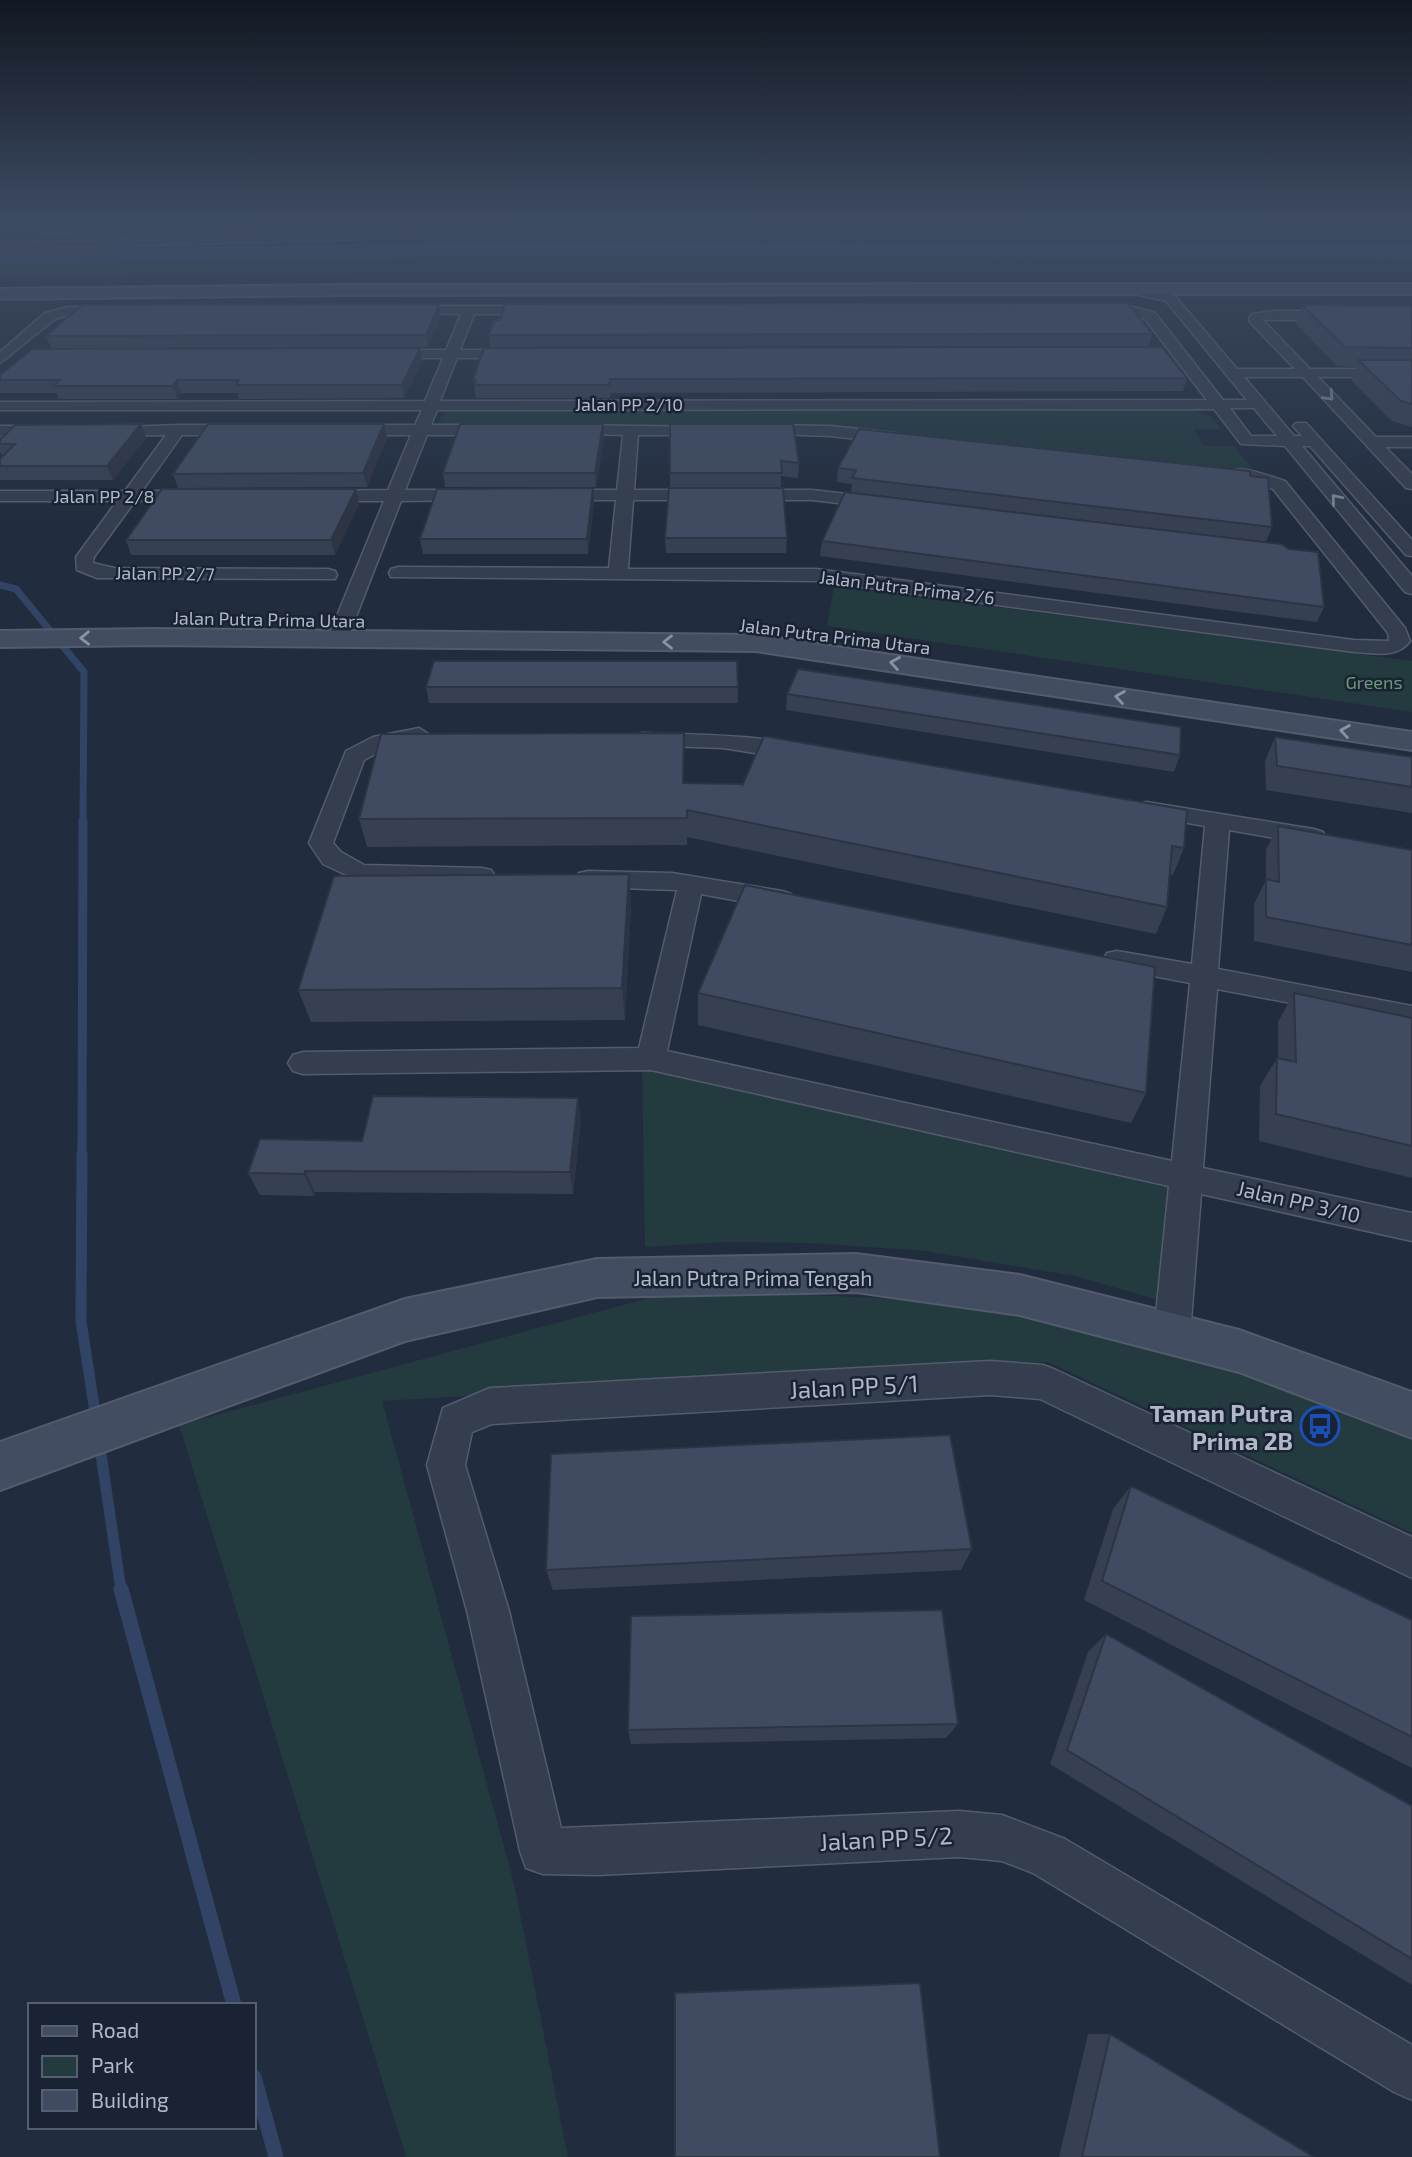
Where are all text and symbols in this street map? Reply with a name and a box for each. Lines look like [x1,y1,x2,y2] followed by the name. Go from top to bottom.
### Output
[1320,388,1333,401] one-way arrow
[575,393,683,415] street label: Jalan PP 2/10
[54,485,154,507] street label: Jalan PP 2/8
[1332,494,1345,506] one-way arrow
[115,561,215,585] street label: Jalan PP 2/7
[818,565,996,609] street label: Jalan Putra Prima 2/6
[173,606,365,632] street label: Jalan Putra Prima Utara
[738,613,932,659] street label: Jalan Putra Prima Utara
[79,630,90,645] one-way arrow
[663,634,673,650] one-way arrow
[889,656,900,671] one-way arrow
[1345,671,1403,693] park label: Greens
[1114,690,1125,705] one-way arrow
[1339,724,1350,739] one-way arrow
[1235,1175,1363,1227] street label: Jalan PP 3/10
[633,1265,873,1290] street label: Jalan Putra Prima Tengah
[789,1368,919,1404] street label: Jalan PP 5/1
[1150,1398,1293,1455] place label: Taman Putra Prima 2B
[1299,1405,1341,1447] bus stop icon: Taman Putra Prima 2B
[819,1820,953,1856] street label: Jalan PP 5/2
[28,2003,256,2129] legend
[91,2017,139,2042] text: Road
[91,2052,134,2077] text: Park
[91,2087,169,2112] text: Building

